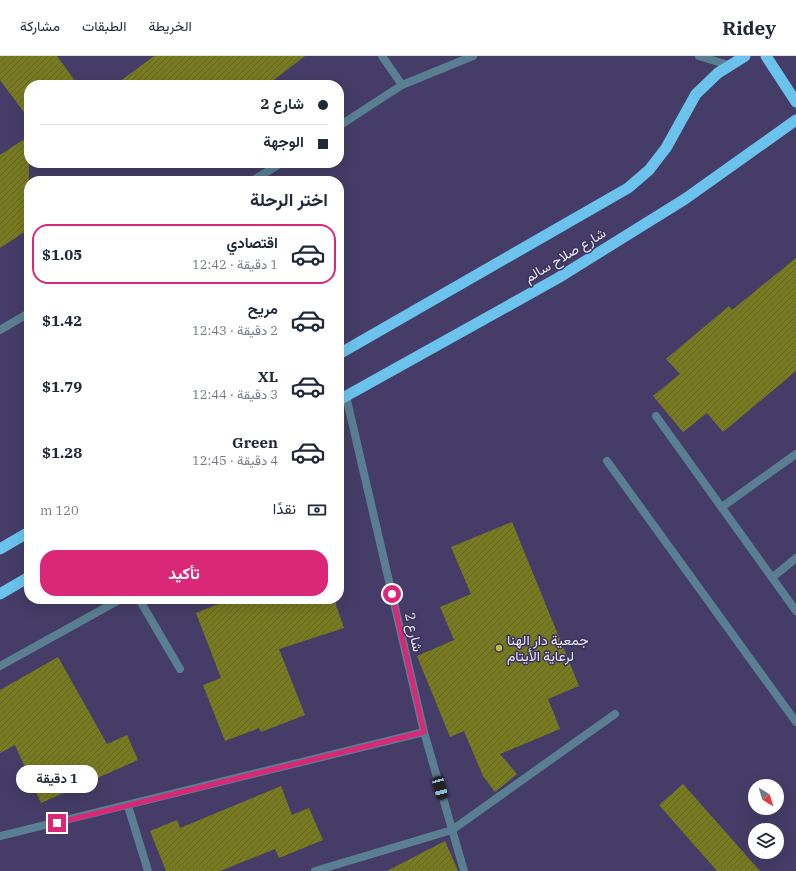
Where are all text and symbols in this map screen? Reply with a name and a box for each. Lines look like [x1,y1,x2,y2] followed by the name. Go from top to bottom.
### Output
[722,16,776,40] text: Ridey
[20,17,60,35] text: مشاركة
[82,17,126,35] text: الطبقات
[148,17,192,35] text: الخريطة
[260,94,304,113] text: شارع 2
[263,132,304,151] text: الوجهة
[250,188,328,211] text: اختر الرحلة
[521,224,610,288] street label: شارع صلاح سالم
[226,233,278,252] text: اقتصادي
[290,236,326,272] icon: car
[42,245,82,264] text: $1.05
[192,256,278,273] text: 1 دقيقة · 12:42
[248,299,278,318] text: مريح
[290,302,326,338] icon: car
[42,311,82,330] text: $1.42
[192,322,278,339] text: 2 دقيقة · 12:43
[258,367,278,386] text: XL
[290,368,326,404] icon: car
[42,377,82,396] text: $1.79
[192,386,278,403] text: 3 دقيقة · 12:44
[232,433,278,452] text: Green
[290,434,326,470] icon: car
[42,443,82,462] text: $1.28
[192,452,278,469] text: 4 دقيقة · 12:45
[273,499,296,518] text: نقدًا
[306,499,328,521] icon: cash
[40,502,79,519] text: 120 m
[40,550,328,596] button: تأكيد
[383,585,401,603] route start
[399,611,427,654] street label: شارع 2
[507,631,589,665] place label: جمعية دار الهنا لرعاية الأيتام
[494,643,504,653] marker: جمعية دار الهنا لرعاية الأيتام
[16,765,98,793] callout: 1 دقيقة
[36,770,78,787] text: 1 دقيقة
[431,775,449,801] car
[748,779,784,815] north arrow
[748,779,784,859] map controls
[48,814,66,832] route end
[748,823,784,859] button: layers

